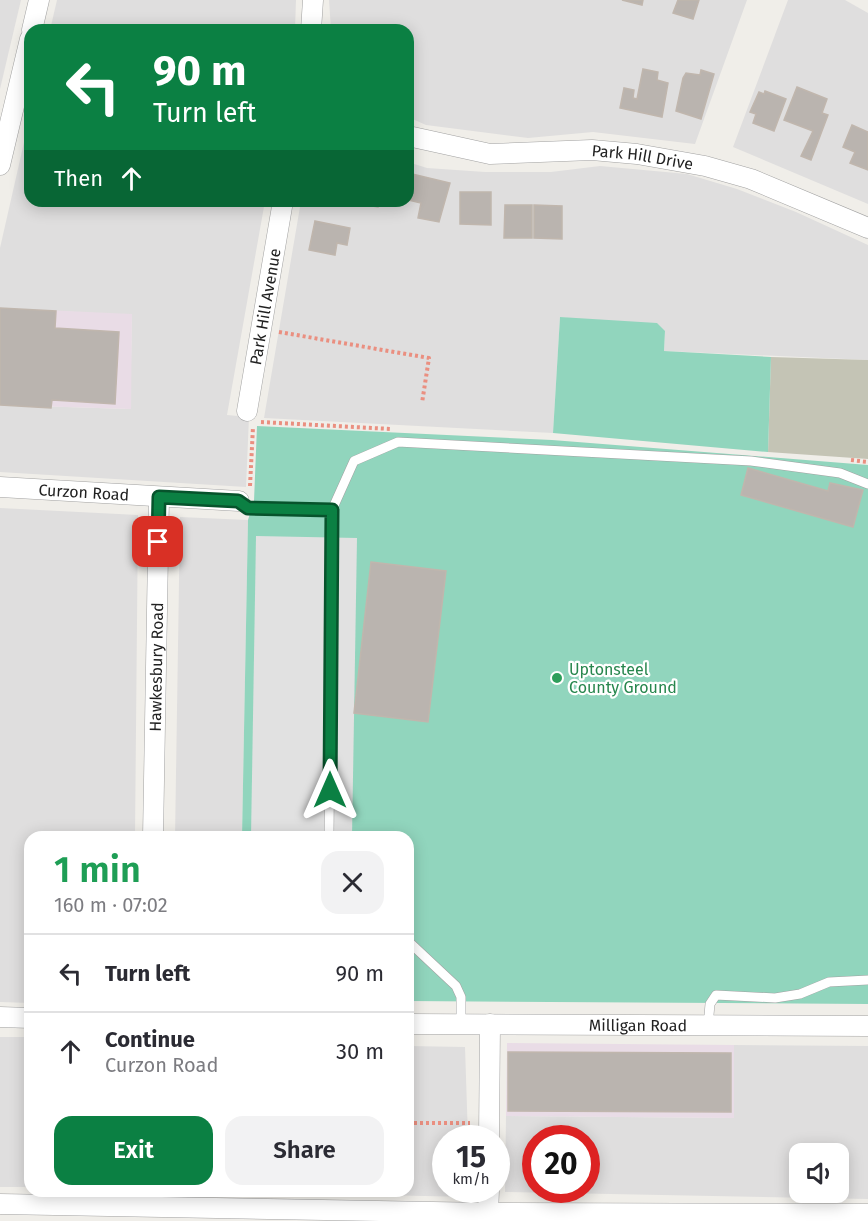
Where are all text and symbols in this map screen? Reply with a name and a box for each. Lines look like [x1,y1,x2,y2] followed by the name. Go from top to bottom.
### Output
[153,46,247,96] text: 90 m
[54,48,132,126] icon: left
[153,97,256,129] text: Turn left
[591,141,695,174] street label: Park Hill Drive
[115,162,148,195] icon: ahead
[54,165,103,192] text: Then
[246,247,285,366] street label: Park Hill Avenue
[38,480,130,505] street label: Curzon Road
[132,516,183,567] pin
[141,525,174,558] icon: arrive
[146,602,167,732] street label: Hawkesbury Road
[569,660,677,697] place label: Uptonsteel County Ground
[550,671,564,685] marker: Uptonsteel County Ground
[298,758,362,822] position arrow
[54,848,141,892] text: 1 min
[321,851,384,914] button: close
[54,893,168,917] text: 160 m · 07:02
[54,957,87,990] icon: left
[105,960,190,987] text: Turn left
[335,960,384,987] text: 90 m
[589,1016,687,1035] street label: Milligan Road
[105,1026,195,1053] text: Continue
[54,1035,87,1068] icon: ahead
[336,1038,384,1065] text: 30 m
[105,1053,218,1077] text: Curzon Road
[54,1116,213,1185] button: Exit
[225,1116,384,1185] button: Share
[522,1125,600,1203] speed limit sign: 20
[456,1139,486,1175] text: 15
[789,1143,849,1203] map controls
[789,1143,849,1203] button: sound
[452,1170,490,1188] text: km/h

